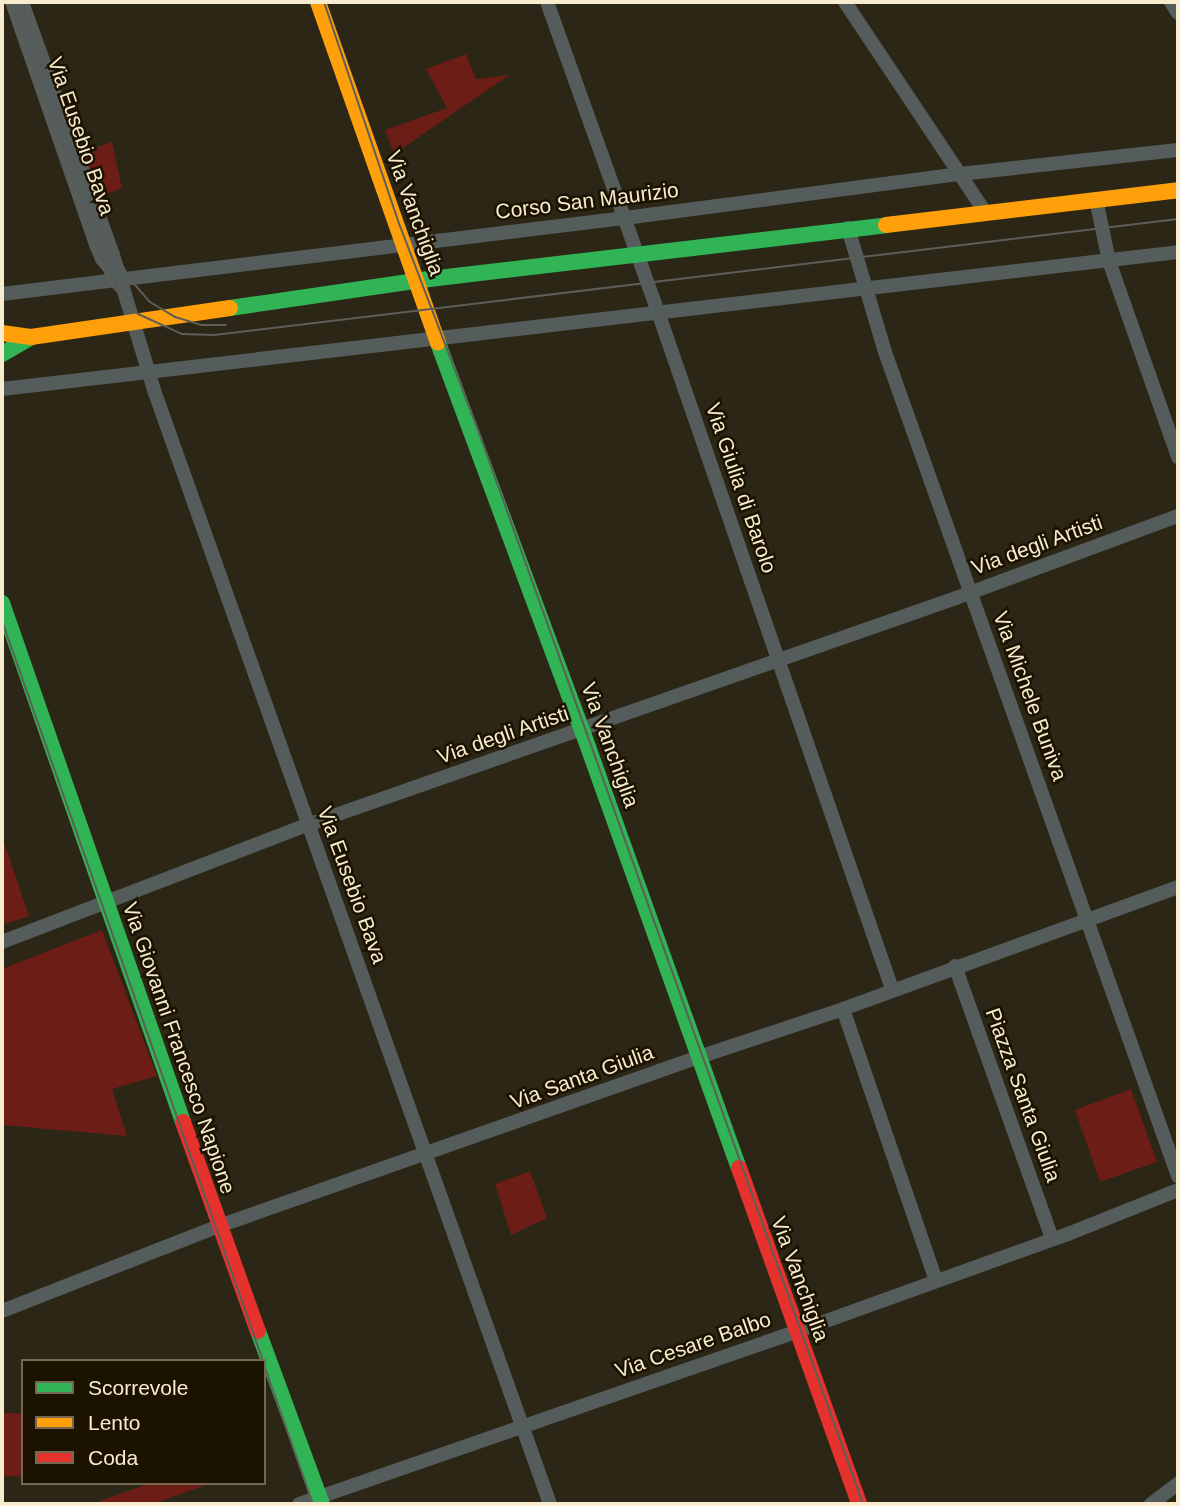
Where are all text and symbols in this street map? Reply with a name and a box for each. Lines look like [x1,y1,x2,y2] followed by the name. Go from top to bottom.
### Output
[42,54,120,218] street label: Via Eusebio Bava
[381,147,449,279] street label: Via Vanchiglia
[494,177,680,225] street label: Corso San Maurizio
[700,400,782,576] street label: Via Giulia di Barolo
[968,509,1106,581] street label: Via degli Artisti
[988,608,1072,784] street label: Via Michele Buniva
[576,679,644,811] street label: Via Vanchiglia
[433,701,573,769] street label: Via degli Artisti
[312,803,392,967] street label: Via Eusebio Bava
[117,899,241,1197] street label: Via Giovanni Francesco Napione
[980,1005,1066,1185] street label: Piazza Santa Giulia
[507,1039,657,1115] street label: Via Santa Giulia
[766,1213,834,1345] street label: Via Vanchiglia
[612,1307,774,1383] street label: Via Cesare Balbo
[21,1359,266,1485] legend
[88,1376,188,1399] text: Scorrevole
[88,1411,141,1434] text: Lento
[88,1446,138,1469] text: Coda

